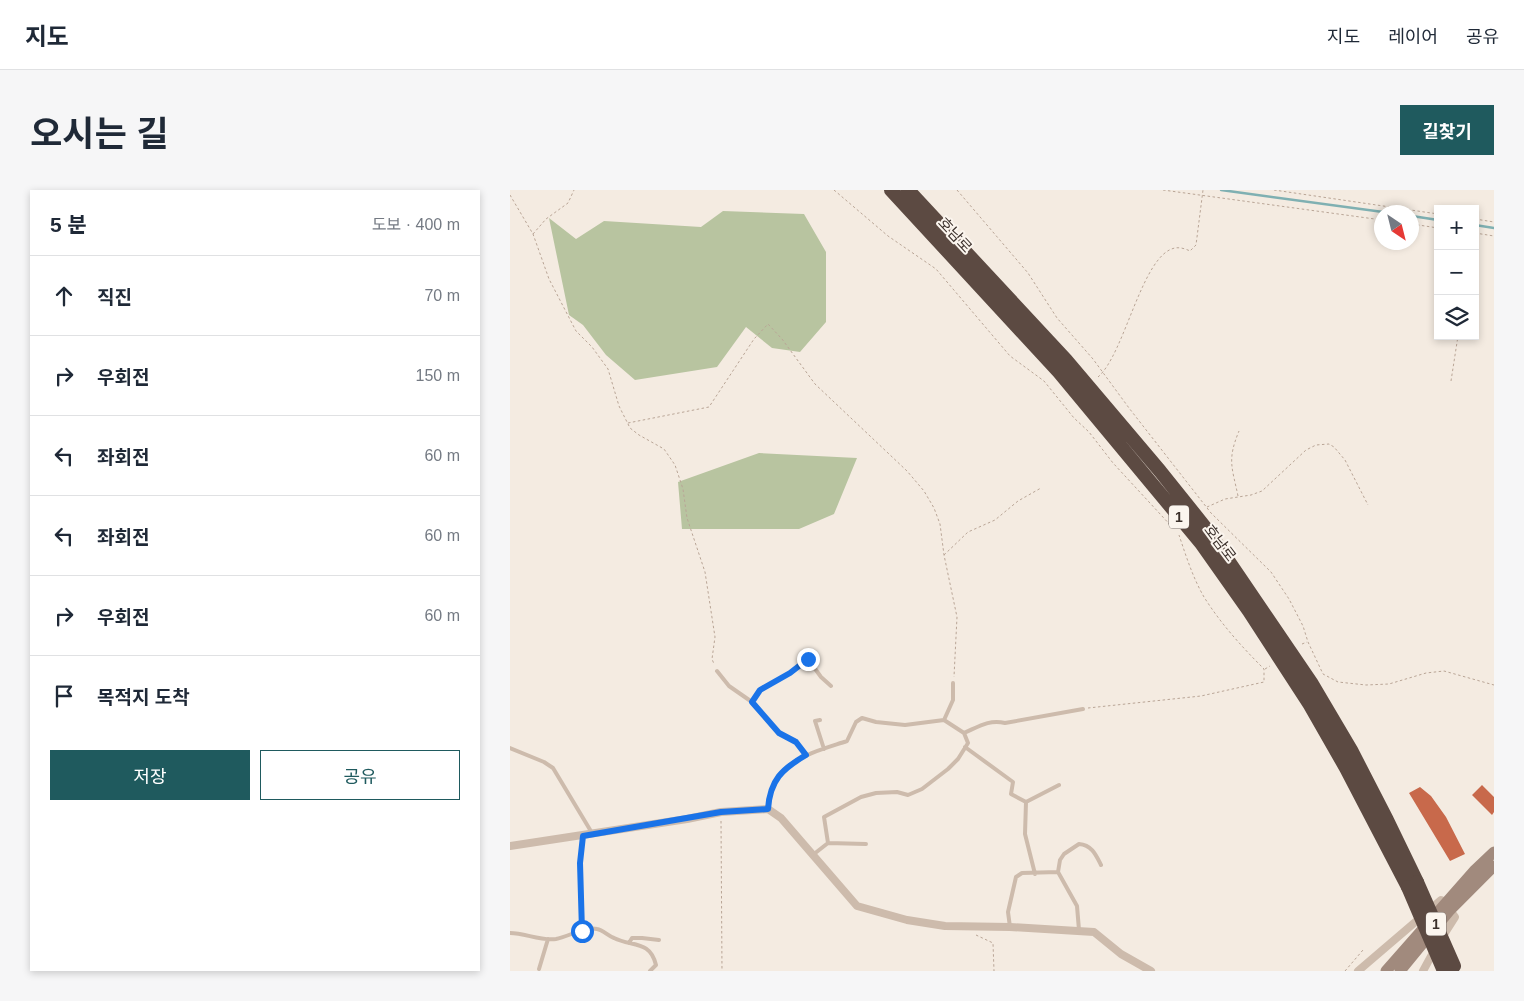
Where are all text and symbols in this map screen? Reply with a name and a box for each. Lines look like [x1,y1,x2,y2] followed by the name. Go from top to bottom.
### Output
[25,23,69,50] text: 지도
[1327,27,1360,47] text: 지도
[1388,27,1438,47] text: 레이어
[1466,27,1499,47] text: 공유
[1400,105,1494,155] button: 길찾기
[30,114,169,153] text: 오시는 길
[1374,205,1419,250] north arrow
[1434,205,1479,340] map controls
[1434,205,1479,250] button: +
[50,213,87,236] text: 5 분
[935,214,976,256] street label: 호남로
[372,216,460,233] text: 도보 · 400 m
[1434,250,1479,295] button: −
[50,282,78,310] icon: ahead
[97,287,132,308] text: 직진
[424,287,460,304] text: 70 m
[1434,295,1479,340] button: layers
[50,362,78,390] icon: right
[97,367,149,388] text: 우회전
[416,367,460,384] text: 150 m
[50,442,78,470] icon: left
[97,447,149,468] text: 좌회전
[424,447,460,464] text: 60 m
[1169,506,1189,528] road number: 1
[1201,521,1240,564] street label: 호남로
[50,522,78,550] icon: left
[97,527,149,548] text: 좌회전
[424,527,460,544] text: 60 m
[50,602,78,630] icon: right
[97,607,149,628] text: 우회전
[424,607,460,624] text: 60 m
[797,648,820,671] route end
[50,682,78,710] icon: arrive
[97,687,190,708] text: 목적지 도착
[50,750,250,800] button: 저장
[260,750,460,800] button: 공유
[1426,912,1446,936] road number: 1
[571,920,594,943] route start

